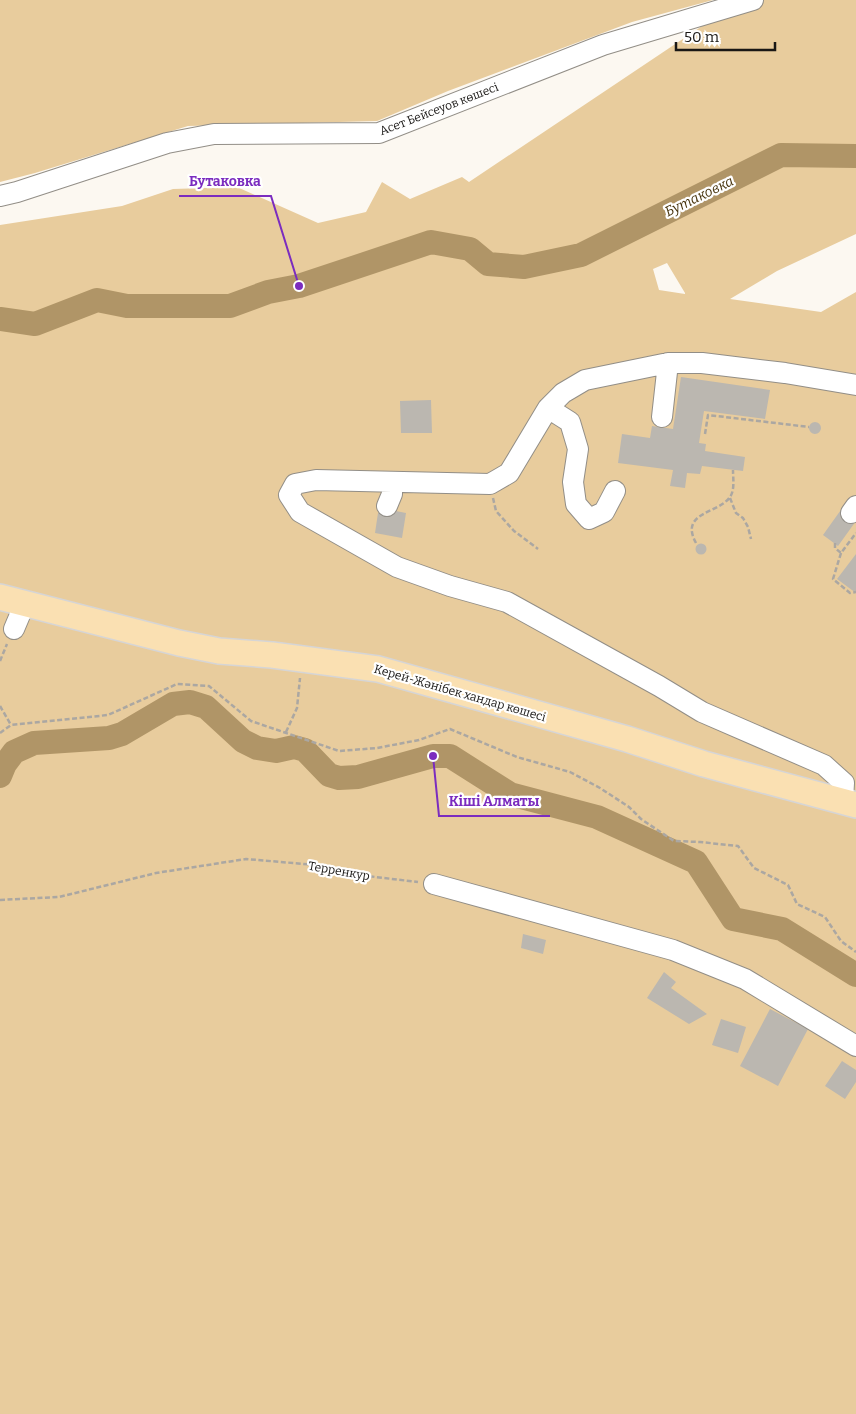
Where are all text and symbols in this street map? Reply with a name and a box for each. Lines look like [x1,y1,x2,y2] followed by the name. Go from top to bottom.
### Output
[676,20,775,52] scale bar
[684,28,720,46] text: 50 m
[378,80,501,138] street label: Асет Бейсеуов көшесі
[179,167,271,196] callout: Бутаковка
[662,172,736,220] water label: Бутаковка
[189,173,261,190] text: Бутаковка
[372,662,548,724] street label: Керей-Жәнібек хандар көшесі
[439,787,550,816] callout: Кіші Алматы
[449,793,539,810] text: Кіші Алматы
[307,859,371,883] street label: Терренкур

